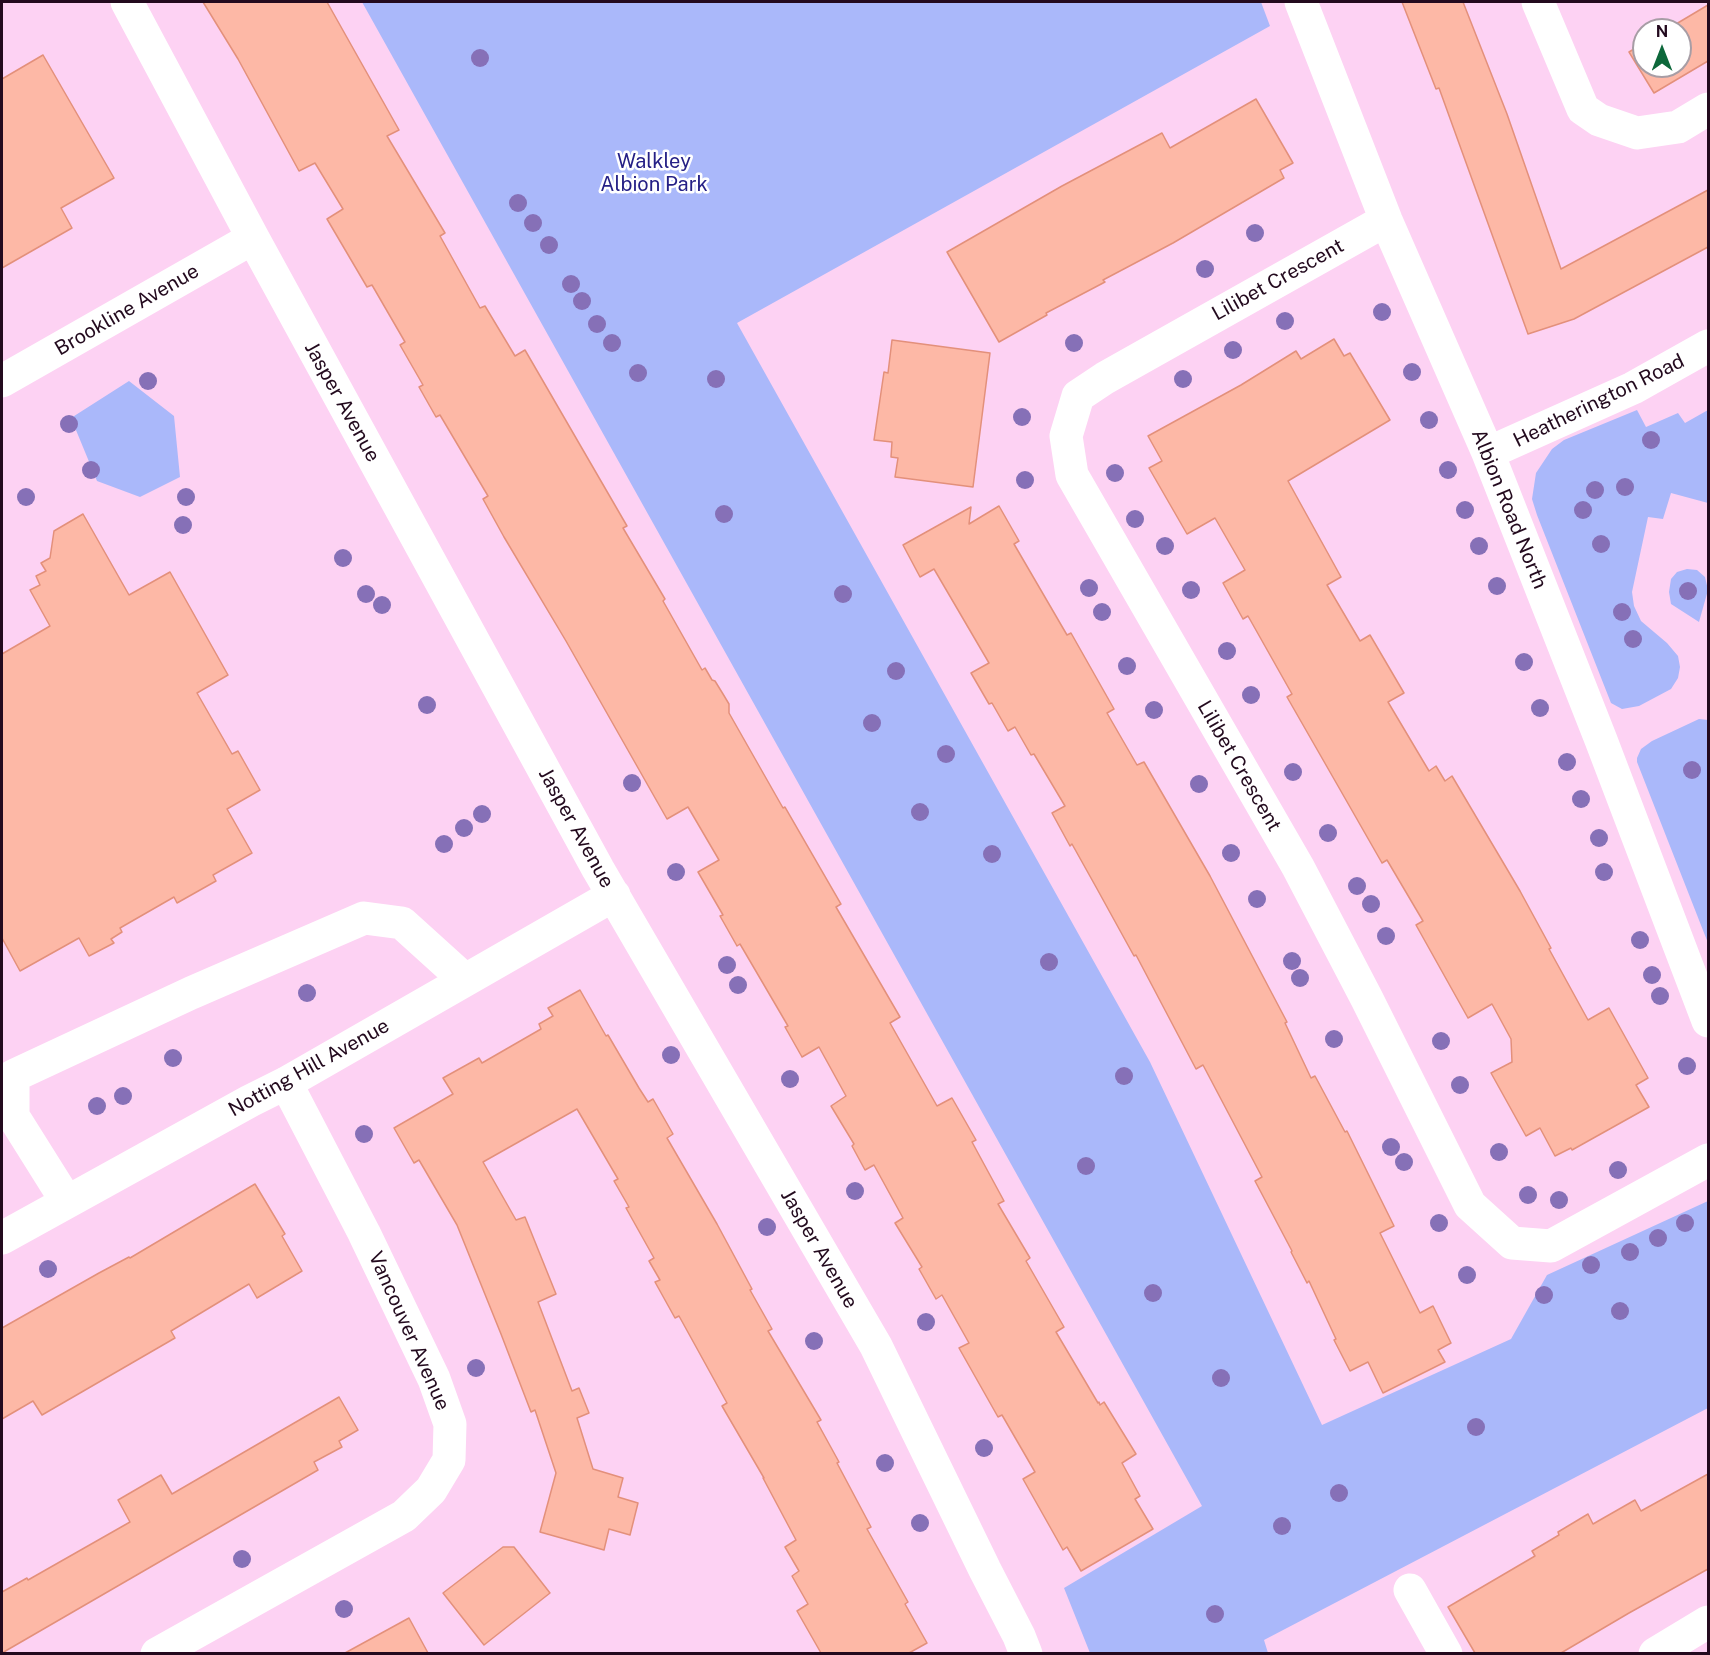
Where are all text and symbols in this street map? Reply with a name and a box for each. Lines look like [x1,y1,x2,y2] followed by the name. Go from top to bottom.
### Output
[1632,18,1692,78] north arrow
[1656,22,1668,41] text: N
[600,150,708,197] park label: Walkley Albion Park
[1208,234,1348,326] street label: Lilibet Crescent
[51,259,203,361] street label: Brookline Avenue
[299,338,385,466] street label: Jasper Avenue
[1510,349,1688,453] street label: Heatherington Road
[1466,426,1552,592] street label: Albion Road North
[1192,696,1286,836] street label: Lilibet Crescent
[533,764,619,892] street label: Jasper Avenue
[224,1014,394,1122] street label: Notting Hill Avenue
[775,1185,863,1313] street label: Jasper Avenue
[363,1248,455,1414] street label: Vancouver Avenue

